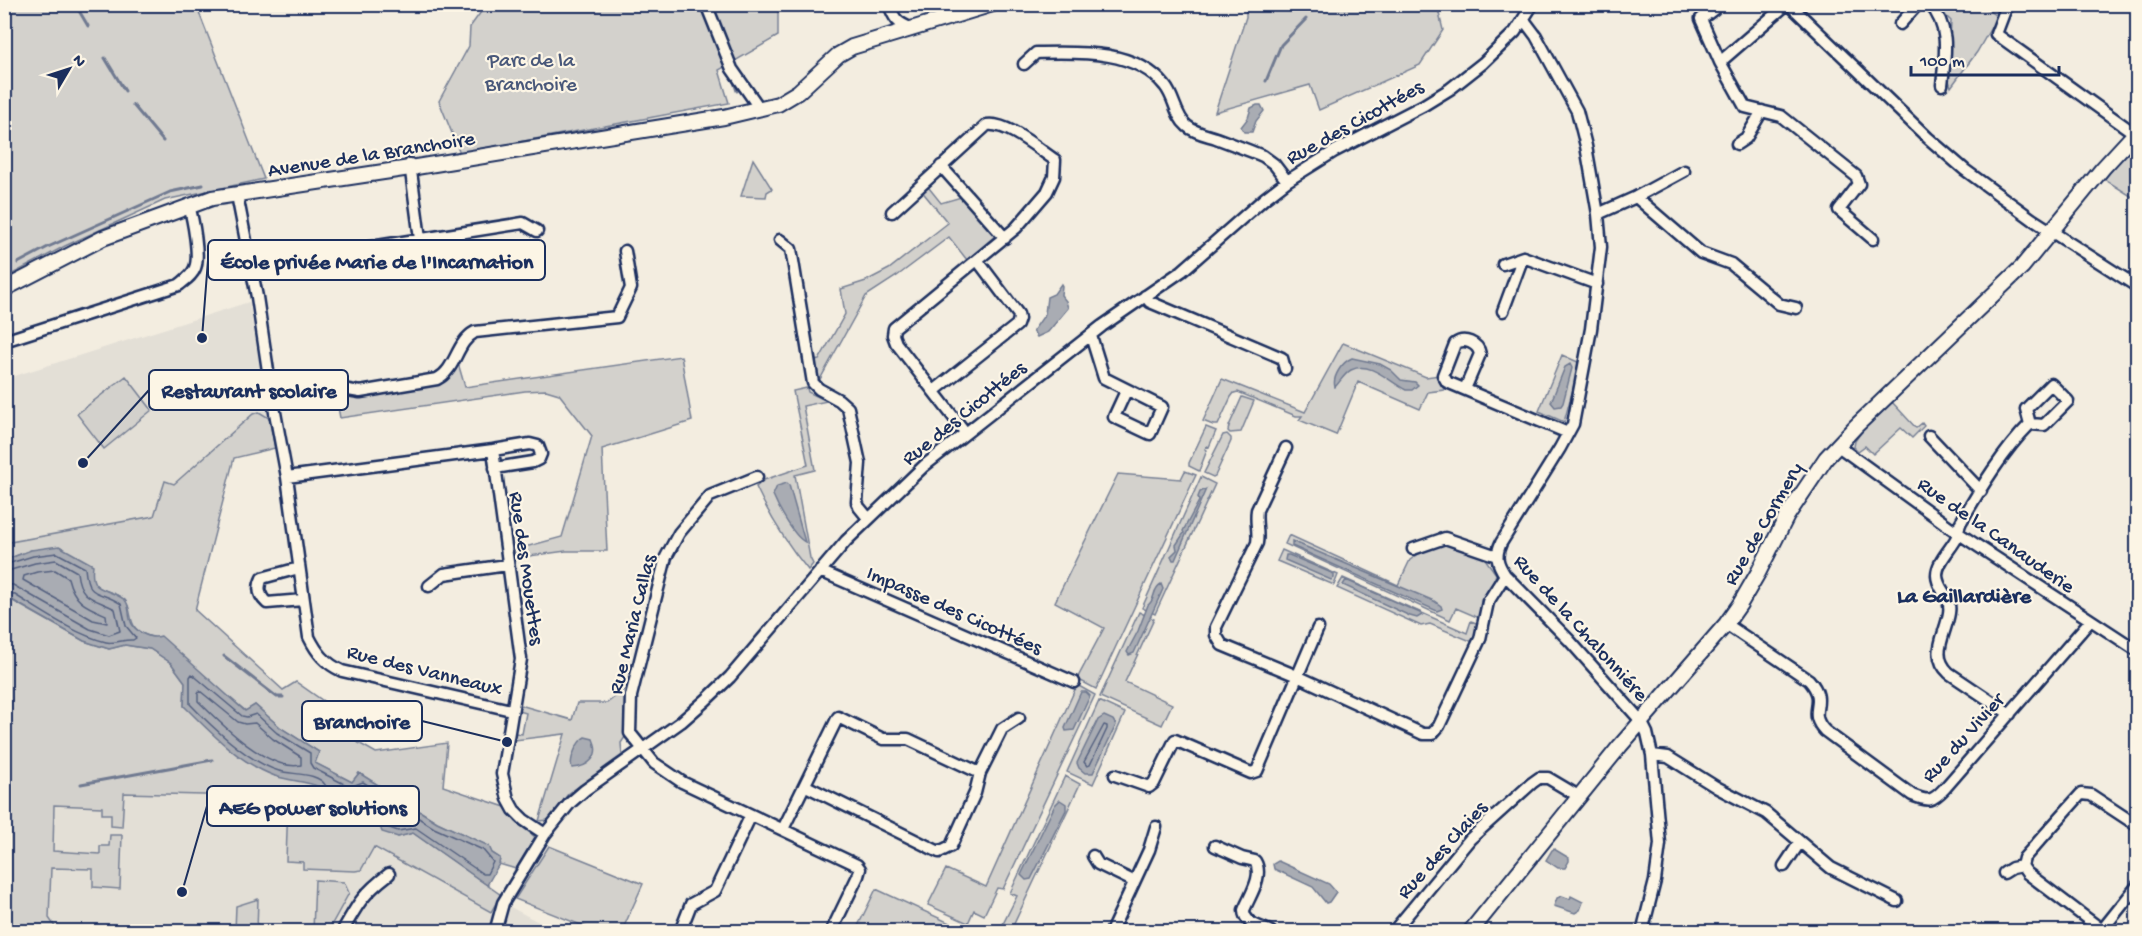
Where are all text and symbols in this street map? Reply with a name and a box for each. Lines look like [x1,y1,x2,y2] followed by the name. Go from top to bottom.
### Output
[39,39,99,99] north arrow
[1911,39,2060,77] scale bar
[484,50,578,99] park label: Parc de la Branchoire
[67,52,89,72] text: N
[1919,52,1965,73] text: 100 m
[1283,75,1430,172] street label: Rue des Cicottées
[266,128,478,185] street label: Avenue de la Branchoire
[208,240,545,280] callout: École privée Marie de l'Incarnation
[220,251,534,277] text: École privée Marie de l'Incarnation
[898,356,1034,473] street label: Rue des Cicottées
[149,370,348,410] callout: Restaurant scolaire
[160,380,337,406] text: Restaurant scolaire
[1720,459,1810,591] street label: Rue de Cormery
[1911,473,2080,601] street label: Rue de la Canauderie
[501,490,548,648] street label: Rue des Mouettes
[605,551,664,697] street label: Rue Maria Callas
[1507,551,1653,709] street label: Rue de la Chalonniére
[862,562,1046,663] street label: Impasse des Cicottées
[1897,585,2032,611] district label: La Gaillardière
[344,641,504,704] street label: Rue des Vanneaux
[1918,688,2012,789] street label: Rue du Vivier
[302,701,422,741] callout: Branchoire
[313,711,411,737] text: Branchoire
[207,786,419,826] callout: AEG power solutions
[1393,796,1495,906] street label: Rue des Claies
[218,797,409,823] text: AEG power solutions

